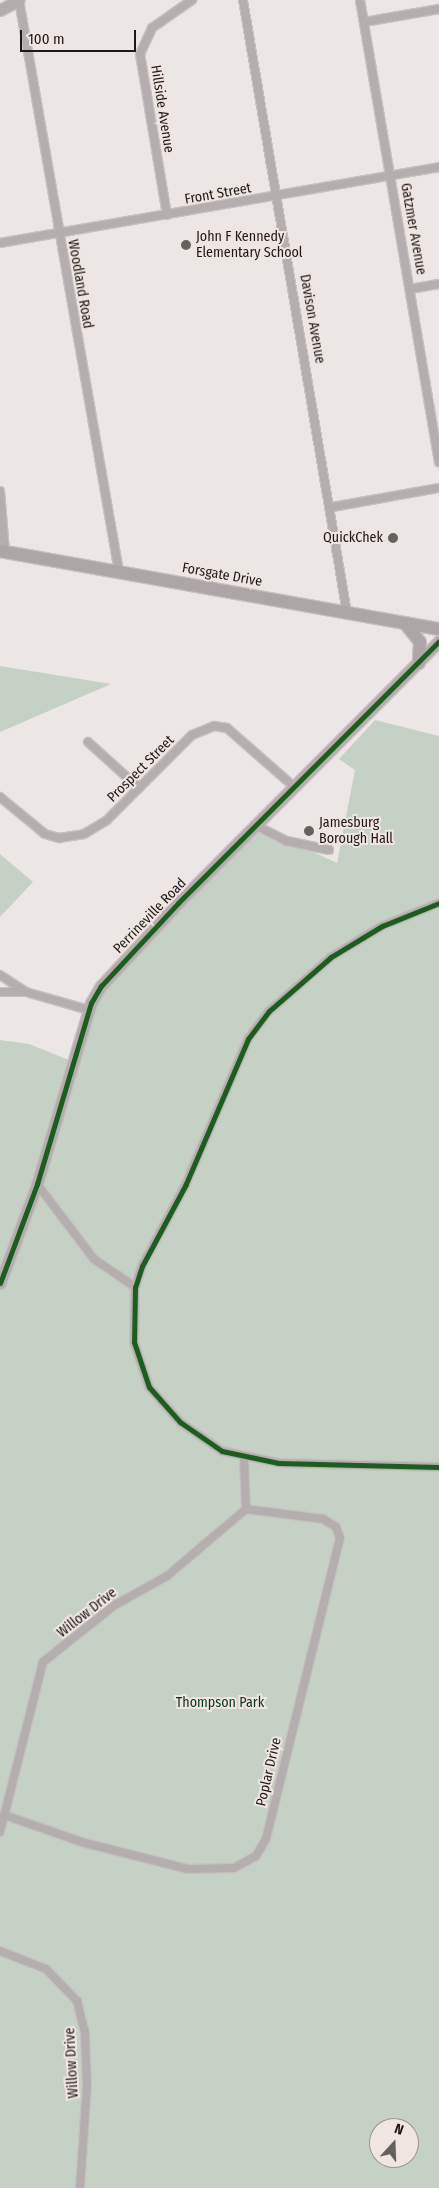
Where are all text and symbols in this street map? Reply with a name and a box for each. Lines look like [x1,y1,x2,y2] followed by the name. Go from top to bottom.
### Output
[22,20,139,52] scale bar
[28,30,65,48] text: 100 m
[147,64,177,154] street label: Hillside Avenue
[183,180,253,208] street label: Front Street
[397,182,429,276] street label: Gatzmer Avenue
[196,229,303,262] place label: John F Kennedy Elementary School
[64,238,96,330] street label: Woodland Road
[180,239,192,251] marker: John F Kennedy Elementary School
[296,273,328,365] street label: Davison Avenue
[323,530,383,546] place label: QuickChek
[387,532,399,544] marker: QuickChek
[181,560,263,590] street label: Forsgate Drive
[104,732,178,806] street label: Prospect Street
[319,815,393,848] place label: Jamesburg Borough Hall
[303,825,315,837] marker: Jamesburg Borough Hall
[110,875,190,957] street label: Perrineville Road
[54,1585,120,1641] street label: Willow Drive
[176,1695,264,1711] park label: Thompson Park
[253,1736,285,1808] street label: Poplar Drive
[62,2027,82,2099] street label: Willow Drive
[369,2118,419,2168] north arrow
[392,2120,406,2139] text: N

